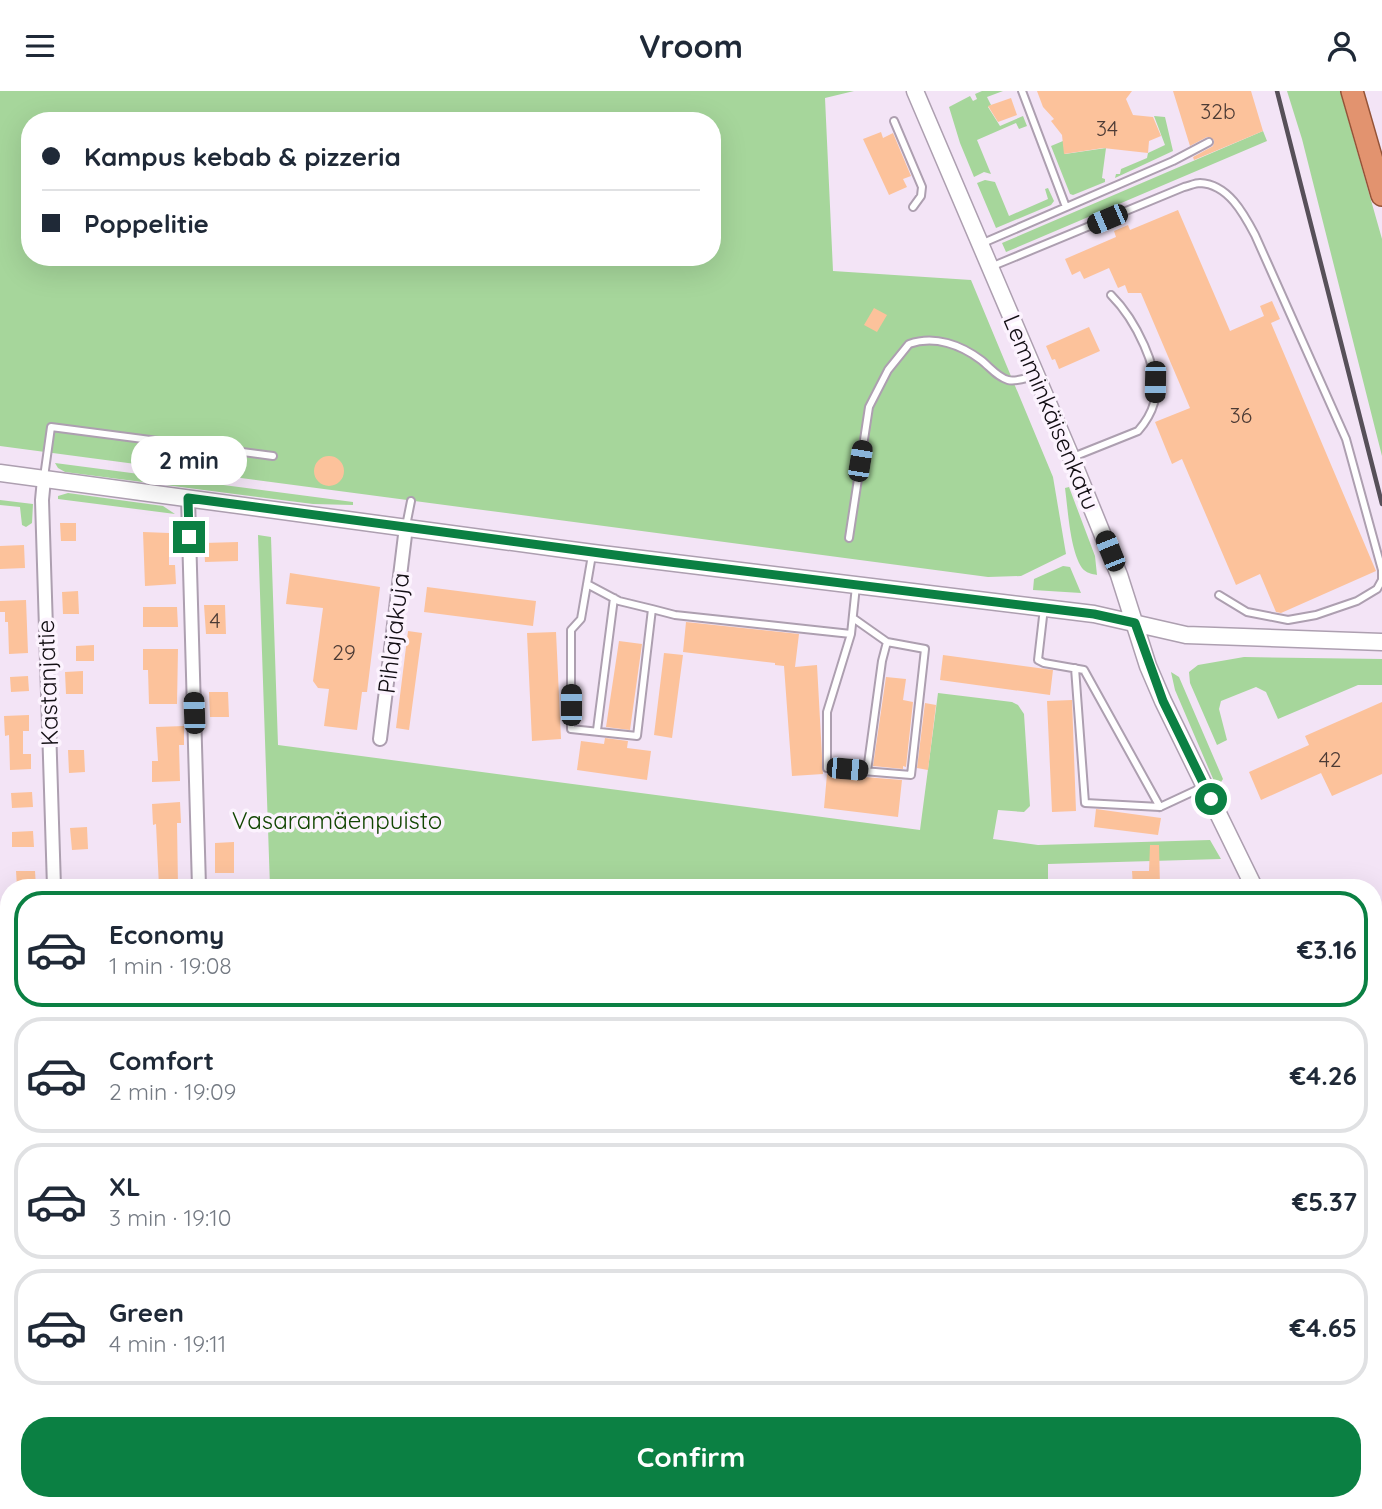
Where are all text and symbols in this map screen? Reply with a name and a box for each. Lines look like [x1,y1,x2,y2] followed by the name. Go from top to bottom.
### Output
[639,26,743,66] text: Vroom
[21,27,59,65] icon: menu
[1323,27,1361,65] icon: person
[1200,98,1236,124] house number: 32b
[1096,115,1118,141] house number: 34
[84,140,401,173] text: Kampus kebab & pizzeria
[1084,201,1131,237] car
[84,207,209,240] text: Poppelitie
[997,310,1107,514] street label: Lemminkäisenkatu
[1145,361,1166,403] car
[1230,402,1252,428] house number: 36
[131,435,247,485] callout: 2 min
[847,439,874,483] car
[159,446,219,475] text: 2 min
[173,521,205,553] route end
[1093,528,1128,574] car
[371,571,415,695] street label: Pihlajakuja
[209,607,221,633] house number: 4
[30,619,64,747] street label: Kastanjatie
[332,639,356,665] house number: 29
[561,684,582,726] car
[183,692,206,734] car
[1319,746,1341,772] house number: 42
[826,757,869,781] car
[1195,783,1227,815] route start
[232,805,442,835] park label: Vasaramäenpuisto
[25,918,88,981] icon: car
[109,918,224,951] text: Economy
[1297,933,1357,966] text: €3.16
[109,951,232,980] text: 1 min · 19:08
[25,1044,88,1107] icon: car
[109,1044,214,1077] text: Comfort
[1290,1059,1357,1092] text: €4.26
[109,1077,236,1106] text: 2 min · 19:09
[25,1170,88,1233] icon: car
[109,1170,141,1203] text: XL
[1292,1185,1357,1218] text: €5.37
[109,1203,231,1232] text: 3 min · 19:10
[25,1296,88,1359] icon: car
[109,1296,184,1329] text: Green
[1290,1311,1357,1344] text: €4.65
[109,1329,226,1358] text: 4 min · 19:11
[21,1417,1361,1497] button: Confirm

